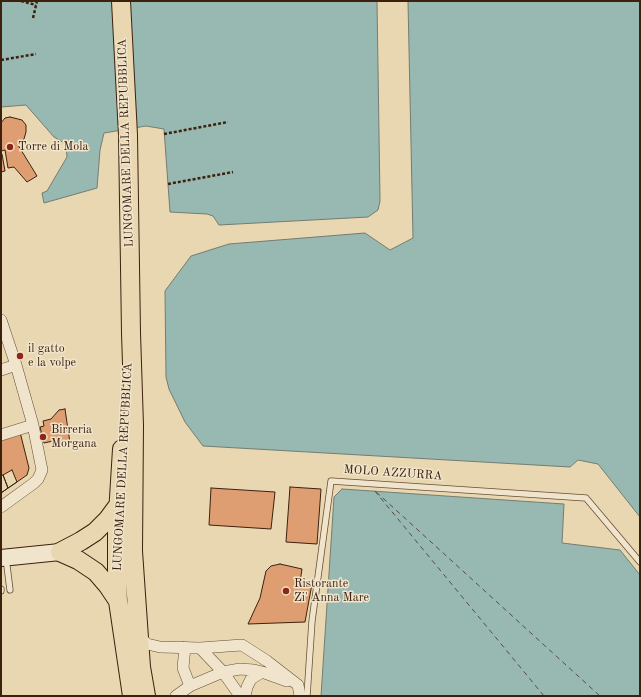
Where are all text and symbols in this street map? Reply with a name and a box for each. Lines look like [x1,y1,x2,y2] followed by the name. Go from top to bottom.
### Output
[115,38,137,248] street label: LUNGOMARE DELLA REPUBBLICA
[18,140,88,154] place label: Torre di Mola
[5,142,15,152] marker: Torre di Mola
[28,342,76,370] place label: il gatto e la volpe
[15,351,25,361] marker: il gatto e la volpe
[110,362,136,572] street label: LUNGOMARE DELLA REPUBBLICA
[51,423,97,451] place label: Birreria Morgana
[38,432,48,442] marker: Birreria Morgana
[343,462,443,484] street label: MOLO AZZURRA
[294,577,369,605] place label: Ristorante Zi' Anna Mare
[281,586,291,596] marker: Ristorante Zi' Anna Mare

